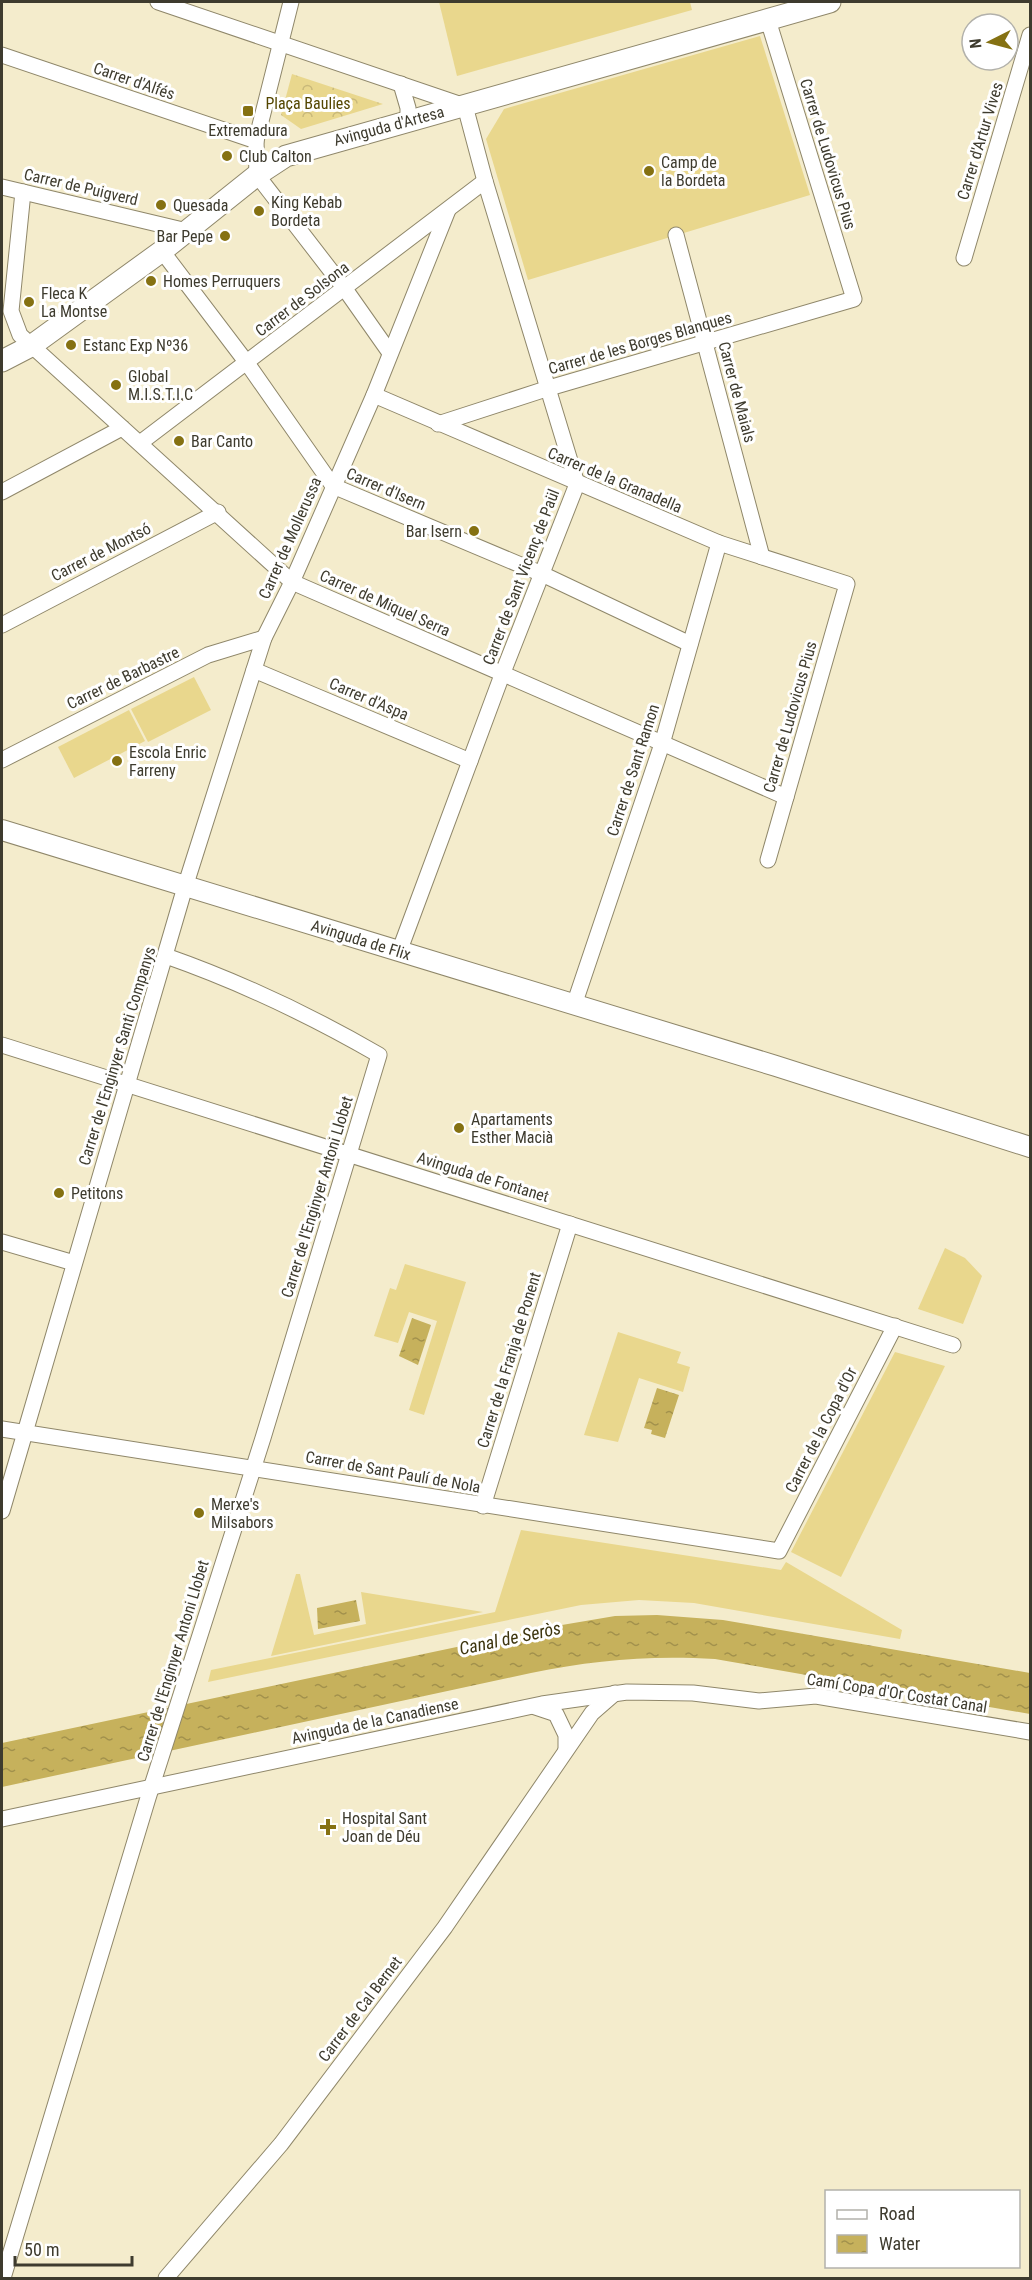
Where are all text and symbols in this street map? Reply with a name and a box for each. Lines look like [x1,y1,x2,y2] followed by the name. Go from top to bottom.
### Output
[960,12,1020,72] north arrow
[966,38,986,49] text: N
[91,58,177,104] street label: Carrer d'Alfés
[796,76,860,232] street label: Carrer de Ludovicus Pius
[953,80,1007,202] street label: Carrer d'Artur Vives
[265,94,351,113] park label: Plaça Baulies
[332,102,446,150] street label: Avinguda d'Artesa
[241,104,255,118] marker: Extremadura
[208,121,288,140] place label: Extremadura
[239,147,312,166] place label: Club Calton
[220,149,234,163] marker: Club Calton
[661,153,725,190] place label: Camp de la Bordeta
[642,164,656,178] marker: Camp de la Bordeta
[22,165,140,209] street label: Carrer de Puigverd
[271,193,342,230] place label: King Kebab Bordeta
[173,196,228,215] place label: Quesada
[154,198,168,212] marker: Quesada
[252,204,266,218] marker: King Kebab Bordeta
[156,227,213,246] place label: Bar Pepe
[218,229,232,243] marker: Bar Pepe
[251,258,353,340] street label: Carrer de Solsona
[163,272,281,291] place label: Homes Perruquers
[144,274,158,288] marker: Homes Perruquers
[41,284,107,321] place label: Fleca K La Montse
[22,295,36,309] marker: Fleca K La Montse
[546,308,734,378] street label: Carrer de les Borges Blanques
[83,336,188,355] place label: Estanc Exp Nº36
[64,338,78,352] marker: Estanc Exp Nº36
[714,340,760,444] street label: Carrer de Maials
[128,367,193,404] place label: Global M.I.S.T.I.C
[109,378,123,392] marker: Global M.I.S.T.I.C
[191,432,253,451] place label: Bar Canto
[172,434,186,448] marker: Bar Canto
[545,443,685,517] street label: Carrer de la Granadella
[343,464,429,514] street label: Carrer d'Isern
[255,474,325,602] street label: Carrer de Mollerussa
[479,486,563,668] street label: Carrer de Sant Vicenç de Paül
[48,519,154,585] street label: Carrer de Montsó
[406,522,462,541] place label: Bar Isern
[467,524,481,538] marker: Bar Isern
[317,566,453,640] street label: Carrer de Miquel Serra
[759,639,821,795] street label: Carrer de Ludovicus Pius
[64,643,182,713] street label: Carrer de Barbastre
[327,674,411,724] street label: Carrer d'Aspa
[603,702,663,838] street label: Carrer de Sant Ramon
[129,743,206,780] place label: Escola Enric Farreny
[110,754,124,768] marker: Escola Enric Farreny
[309,916,413,964] street label: Avinguda de Flix
[75,944,159,1168] street label: Carrer de l'Enginyer Santi Companys
[277,1094,357,1300] street label: Carrer de l'Enginyer Antoni Llobet
[471,1110,553,1147] place label: Apartaments Esther Macià
[452,1121,466,1135] marker: Apartaments Esther Macià
[415,1148,551,1206] street label: Avinguda de Fontanet
[71,1184,123,1203] place label: Petitons
[52,1186,66,1200] marker: Petitons
[473,1270,545,1450] street label: Carrer de la Franja de Ponent
[781,1364,861,1496] street label: Carrer de la Copa d'Or
[304,1447,482,1497] street label: Carrer de Sant Paulí de Nola
[211,1495,273,1532] place label: Merxe's Milsabors
[192,1506,206,1520] marker: Merxe's Milsabors
[133,1558,213,1764] street label: Carrer de l'Enginyer Antoni Llobet
[457,1617,563,1659] water label: Canal de Seròs
[805,1669,989,1717] street label: Camí Copa d'Or Costat Canal
[290,1694,460,1748] street label: Avinguda de la Canadiense
[342,1809,427,1846] place label: Hospital Sant Joan de Déu
[319,1818,337,1836] marker: Hospital Sant Joan de Déu
[314,1952,406,2065] street label: Carrer de Cal Bernet
[825,2190,1020,2268] legend
[879,2203,915,2224] text: Road
[15,2229,132,2267] scale bar
[879,2233,921,2254] text: Water
[24,2239,59,2260] text: 50 m

